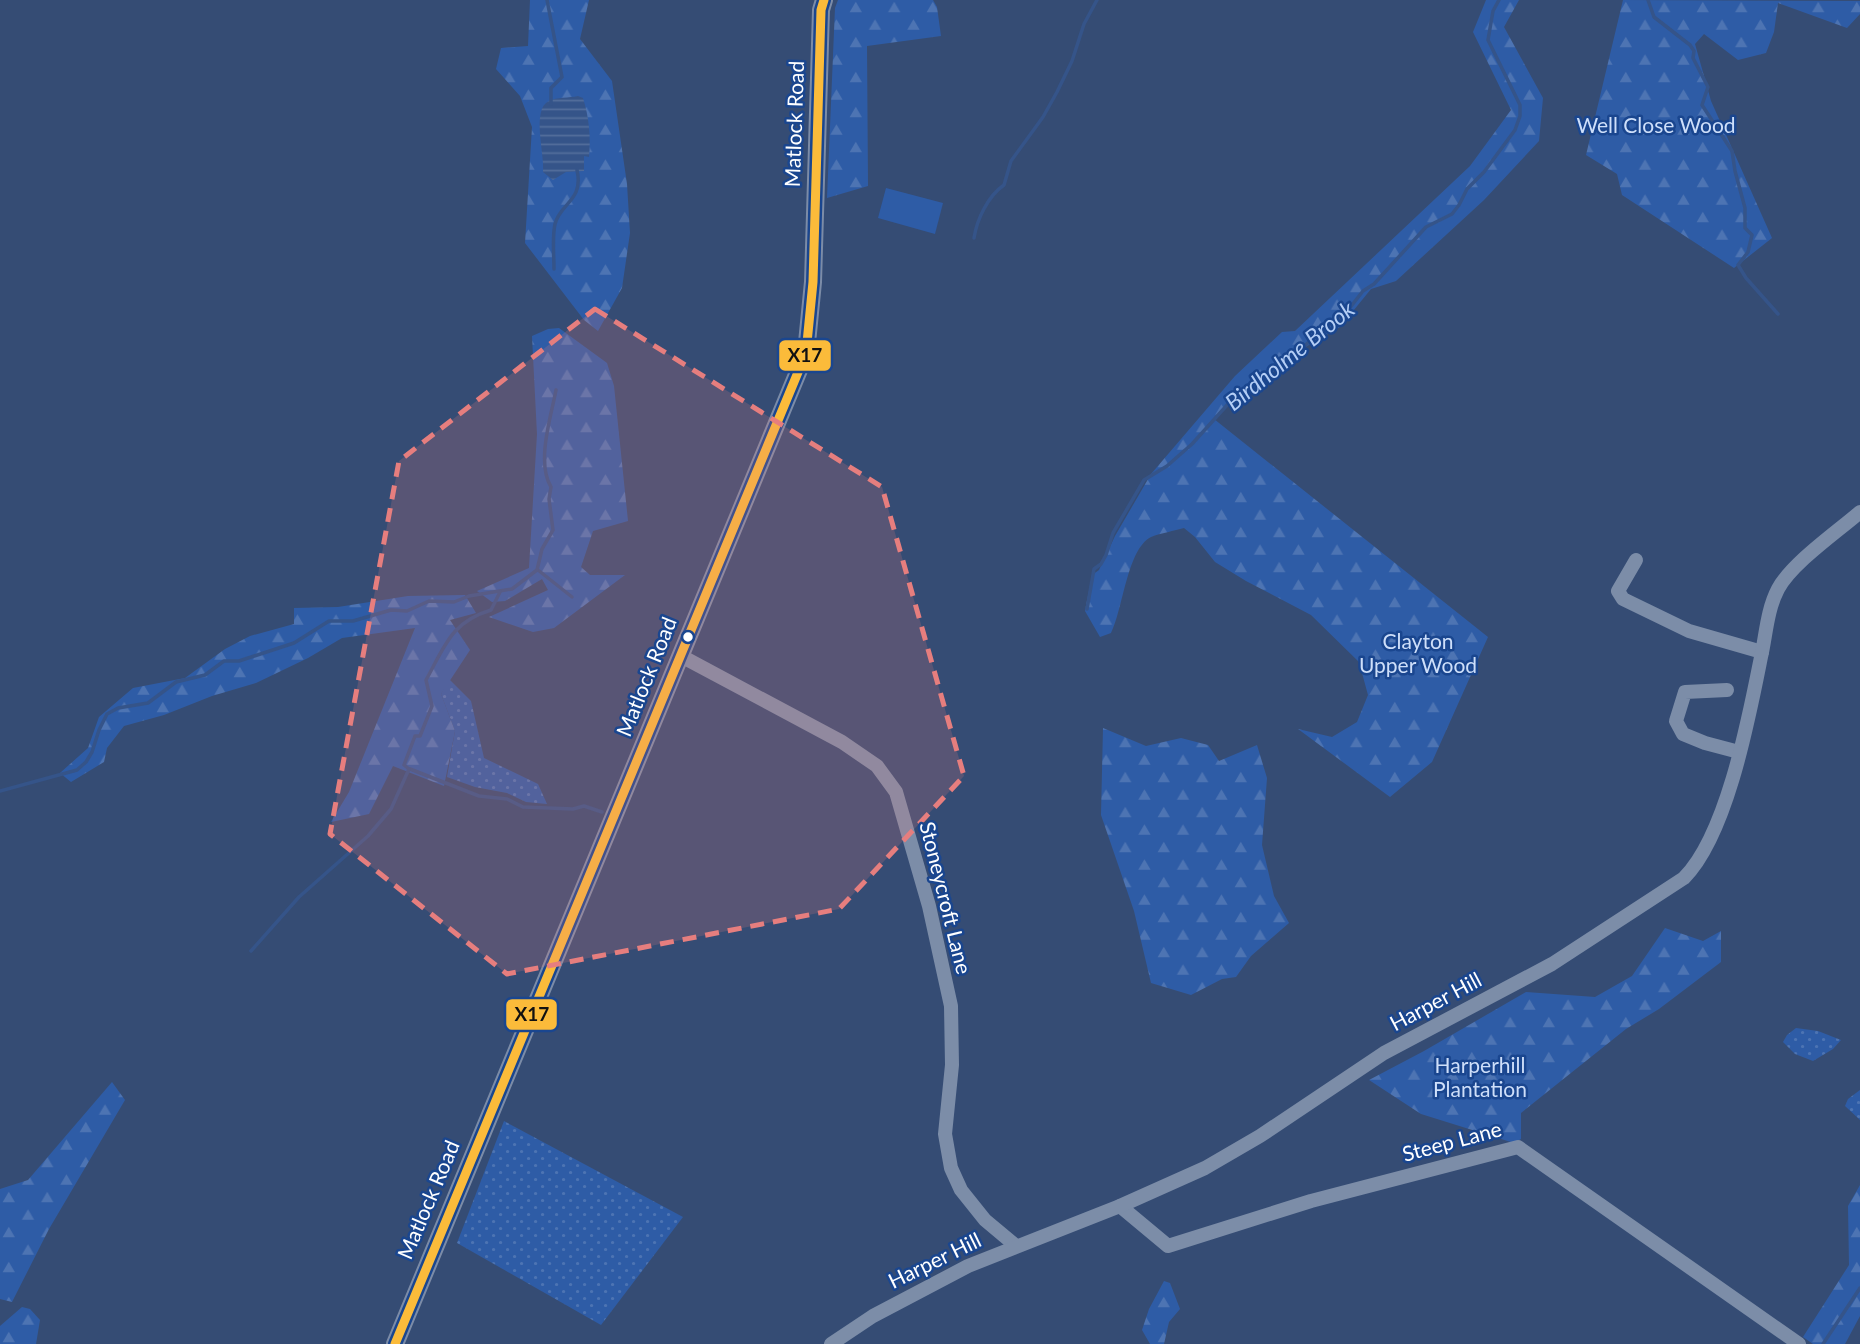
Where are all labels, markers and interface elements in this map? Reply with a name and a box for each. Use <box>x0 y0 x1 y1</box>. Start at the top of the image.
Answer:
street label: Matlock Road <box>779 60 808 188</box>
park label: Well Close Wood <box>1576 112 1736 137</box>
water label: Birdholme Brook <box>1219 294 1360 416</box>
line badge: X17 <box>778 339 832 372</box>
text: X17 <box>788 343 822 366</box>
street label: Matlock Road <box>610 613 681 740</box>
park label: Clayton Upper Wood <box>1359 628 1477 677</box>
unlabelled marker <box>681 630 695 644</box>
street label: Stoneycroft Lane <box>915 819 977 976</box>
street label: Harper Hill <box>1385 966 1485 1035</box>
line badge: X17 <box>505 998 558 1031</box>
text: X17 <box>515 1002 549 1025</box>
park label: Harperhill Plantation <box>1433 1052 1527 1101</box>
street label: Steep Lane <box>1399 1115 1504 1166</box>
street label: Matlock Road <box>391 1136 464 1263</box>
street label: Harper Hill <box>884 1226 985 1293</box>

